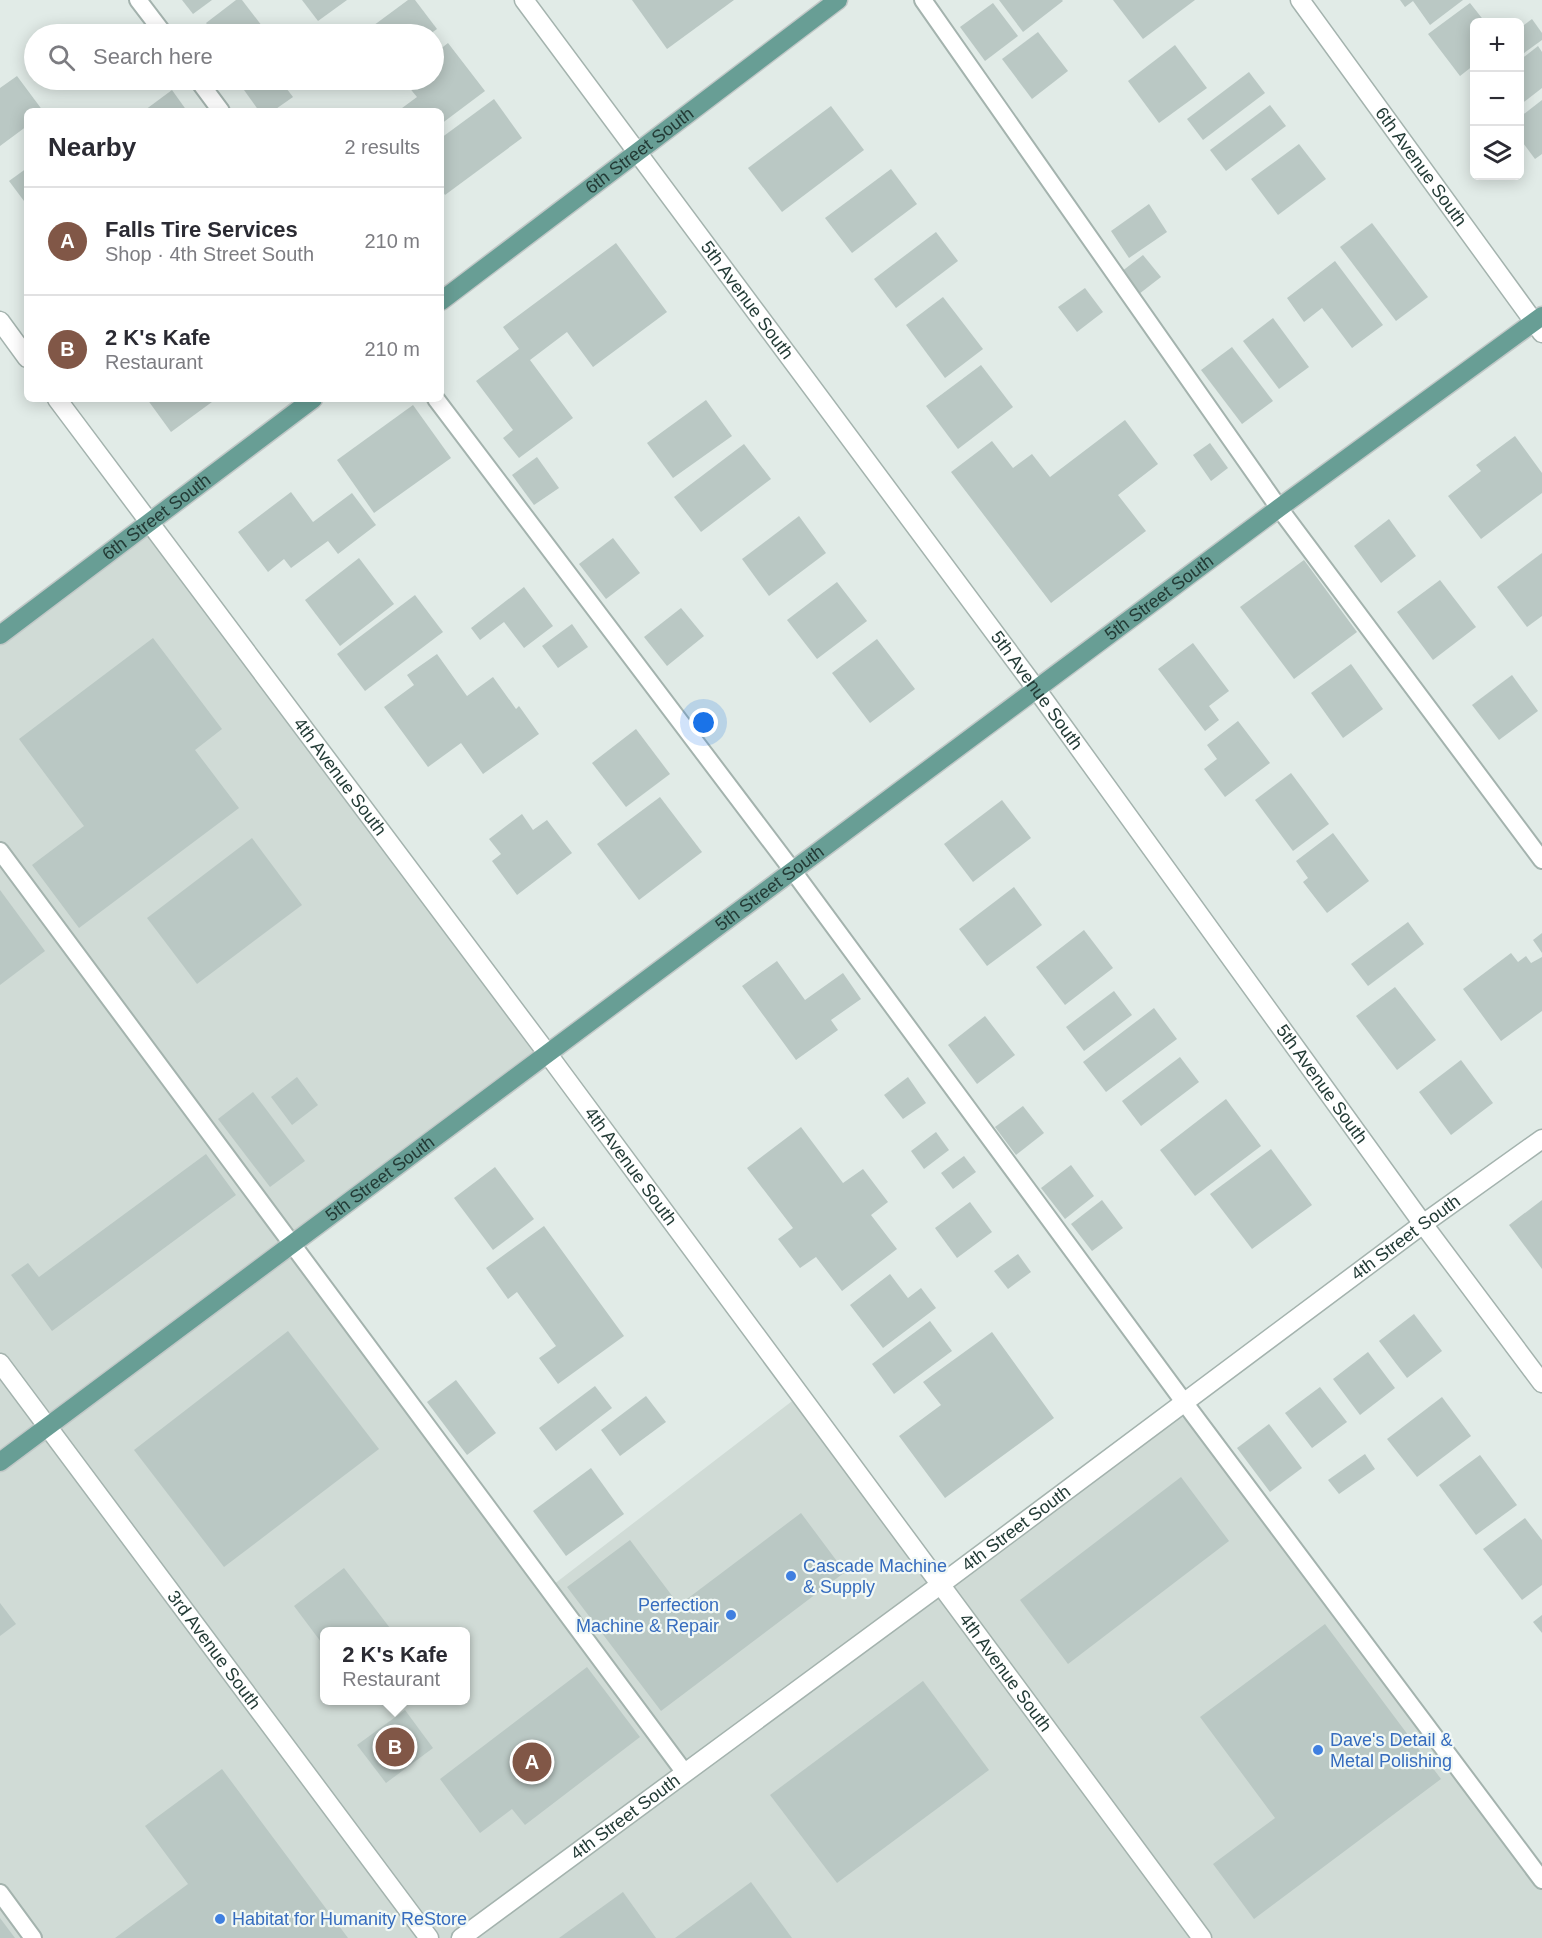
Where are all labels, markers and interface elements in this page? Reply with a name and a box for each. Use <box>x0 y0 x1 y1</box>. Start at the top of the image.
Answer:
map controls <box>1470 18 1524 180</box>
button: + <box>1470 18 1524 72</box>
search box <box>24 24 444 90</box>
icon: search <box>45 41 78 74</box>
text: Search here <box>93 44 213 69</box>
button: − <box>1470 72 1524 126</box>
street label: 6th Street South <box>581 103 697 198</box>
street label: 6th Avenue South <box>1371 103 1471 230</box>
button: layers <box>1470 126 1524 180</box>
text: Nearby <box>48 132 136 162</box>
text: 2 results <box>344 136 420 158</box>
text: Falls Tire Services <box>105 217 298 242</box>
text: A <box>60 230 75 252</box>
text: 210 m <box>364 230 420 252</box>
street label: 5th Avenue South <box>697 237 798 363</box>
text: Shop · 4th Street South <box>105 243 314 265</box>
text: 2 K's Kafe <box>105 325 211 350</box>
text: B <box>60 338 75 360</box>
text: 210 m <box>364 338 420 360</box>
text: Restaurant <box>105 351 203 373</box>
street label: 6th Street South <box>98 470 215 564</box>
street label: 5th Street South <box>1101 550 1217 644</box>
street label: 5th Avenue South <box>987 627 1087 754</box>
your location <box>689 708 718 737</box>
street label: 4th Avenue South <box>289 714 391 840</box>
street label: 5th Street South <box>711 841 828 935</box>
street label: 5th Avenue South <box>1272 1021 1371 1147</box>
street label: 4th Avenue South <box>581 1103 681 1229</box>
street label: 5th Street South <box>322 1132 438 1226</box>
street label: 4th Street South <box>1347 1191 1464 1284</box>
street label: 4th Street South <box>958 1481 1074 1575</box>
place label: Cascade Machine & Supply <box>803 1556 947 1597</box>
marker: Cascade Machine & Supply <box>784 1569 798 1583</box>
street label: 3rd Avenue South <box>163 1587 265 1713</box>
place label: Perfection Machine & Repair <box>576 1595 719 1636</box>
marker: Perfection Machine & Repair <box>724 1608 738 1622</box>
street label: 4th Avenue South <box>955 1610 1056 1736</box>
popup <box>320 1627 470 1705</box>
text: 2 K's Kafe <box>342 1642 448 1667</box>
text: Restaurant <box>342 1668 440 1690</box>
pin: B <box>376 1724 414 1770</box>
place label: Dave's Detail & Metal Polishing <box>1330 1730 1452 1771</box>
pin: A <box>512 1740 552 1784</box>
marker: Dave's Detail & Metal Polishing <box>1311 1743 1325 1757</box>
street label: 4th Street South <box>567 1770 684 1864</box>
place label: Habitat for Humanity ReStore <box>232 1909 467 1929</box>
marker: Habitat for Humanity ReStore <box>213 1912 227 1926</box>

